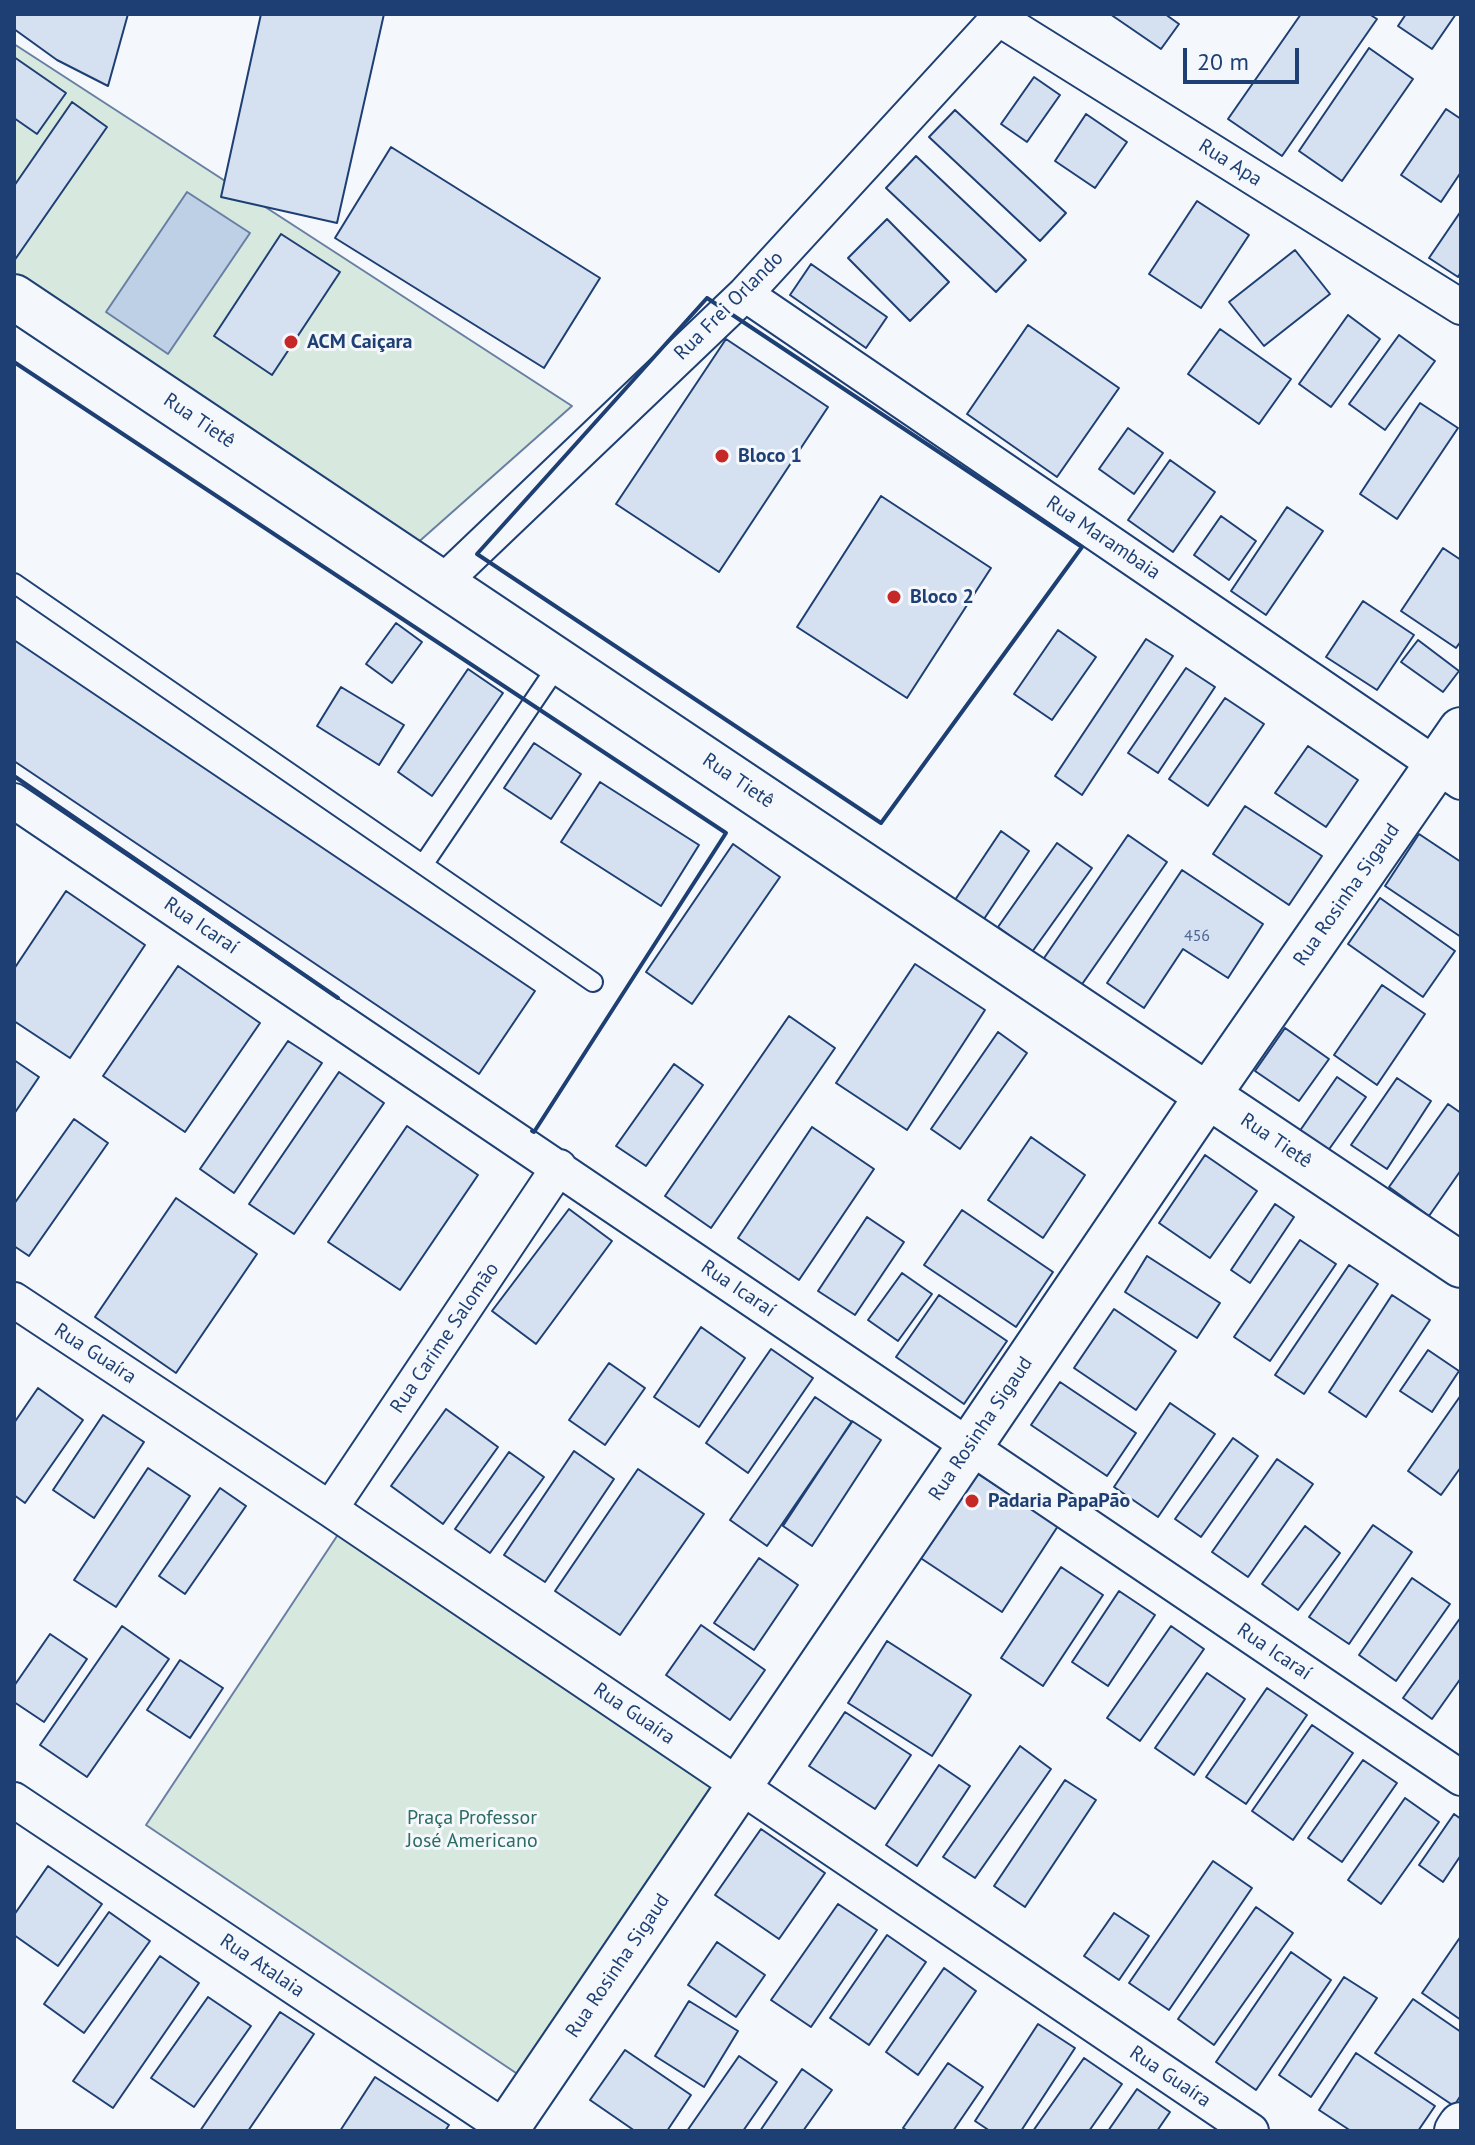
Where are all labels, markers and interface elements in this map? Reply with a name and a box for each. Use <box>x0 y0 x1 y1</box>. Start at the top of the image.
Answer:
scale bar <box>1187 32 1303 82</box>
text: 20 m <box>1197 46 1249 77</box>
street label: Rua Apa <box>1194 134 1266 192</box>
street label: Rua Frei Orlando <box>669 246 789 366</box>
place label: ACM Caiçara <box>307 330 412 354</box>
marker: ACM Caiçara <box>282 333 300 351</box>
street label: Rua Tietê <box>159 388 239 454</box>
place label: Bloco 1 <box>738 444 802 468</box>
marker: Bloco 1 <box>713 447 731 465</box>
street label: Rua Marambaia <box>1041 491 1165 585</box>
place label: Bloco 2 <box>910 585 974 609</box>
marker: Bloco 2 <box>885 588 903 606</box>
street label: Rua Tietê <box>698 748 778 814</box>
street label: Rua Rosinha Sigaud <box>1289 819 1405 971</box>
street label: Rua Icaraí <box>159 892 243 960</box>
house number: 456 <box>1184 926 1210 946</box>
street label: Rua Tietê <box>1236 1108 1316 1174</box>
street label: Rua Icaraí <box>696 1255 780 1323</box>
street label: Rua Carime Salomão <box>386 1258 504 1418</box>
street label: Rua Guaíra <box>50 1319 140 1389</box>
street label: Rua Rosinha Sigaud <box>924 1352 1038 1506</box>
place label: Padaria PapaPão <box>988 1489 1130 1513</box>
marker: Padaria PapaPão <box>963 1492 981 1510</box>
street label: Rua Icaraí <box>1232 1618 1316 1686</box>
street label: Rua Guaíra <box>589 1678 679 1750</box>
park label: Praça Professor José Americano <box>406 1806 538 1853</box>
street label: Rua Rosinha Sigaud <box>561 1889 675 2043</box>
street label: Rua Atalaia <box>215 1929 309 2003</box>
street label: Rua Guaíra <box>1125 2041 1215 2113</box>

